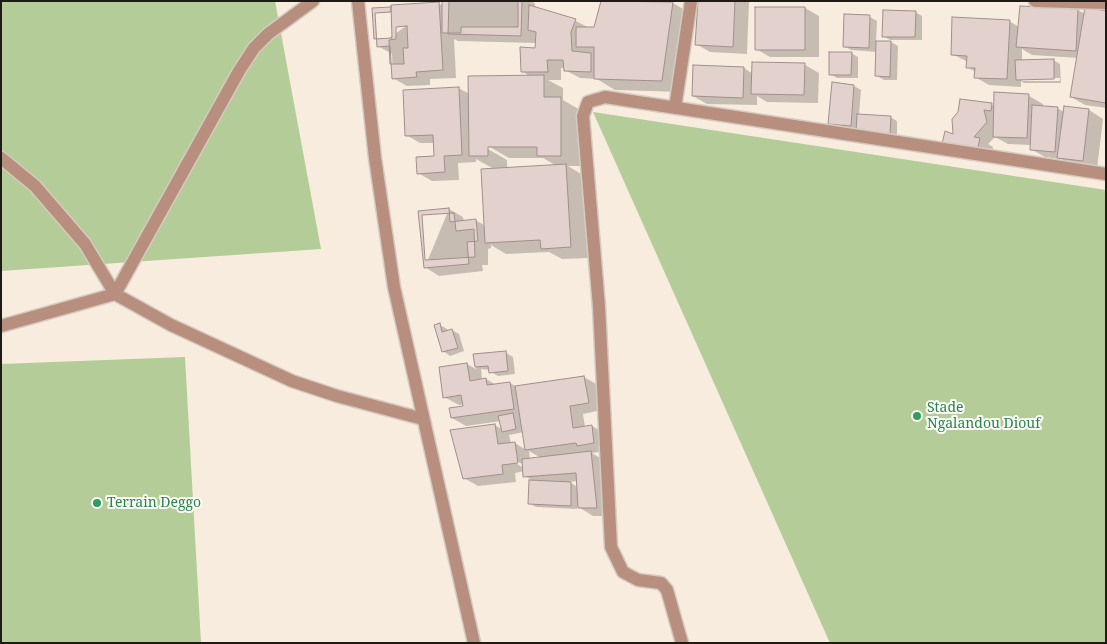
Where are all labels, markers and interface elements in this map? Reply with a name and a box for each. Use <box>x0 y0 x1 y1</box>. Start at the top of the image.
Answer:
place label: Stade Ngalandou Diouf <box>927 400 1040 432</box>
marker: Stade Ngalandou Diouf <box>911 410 923 422</box>
place label: Terrain Deggo <box>107 495 201 511</box>
marker: Terrain Deggo <box>91 497 103 509</box>

